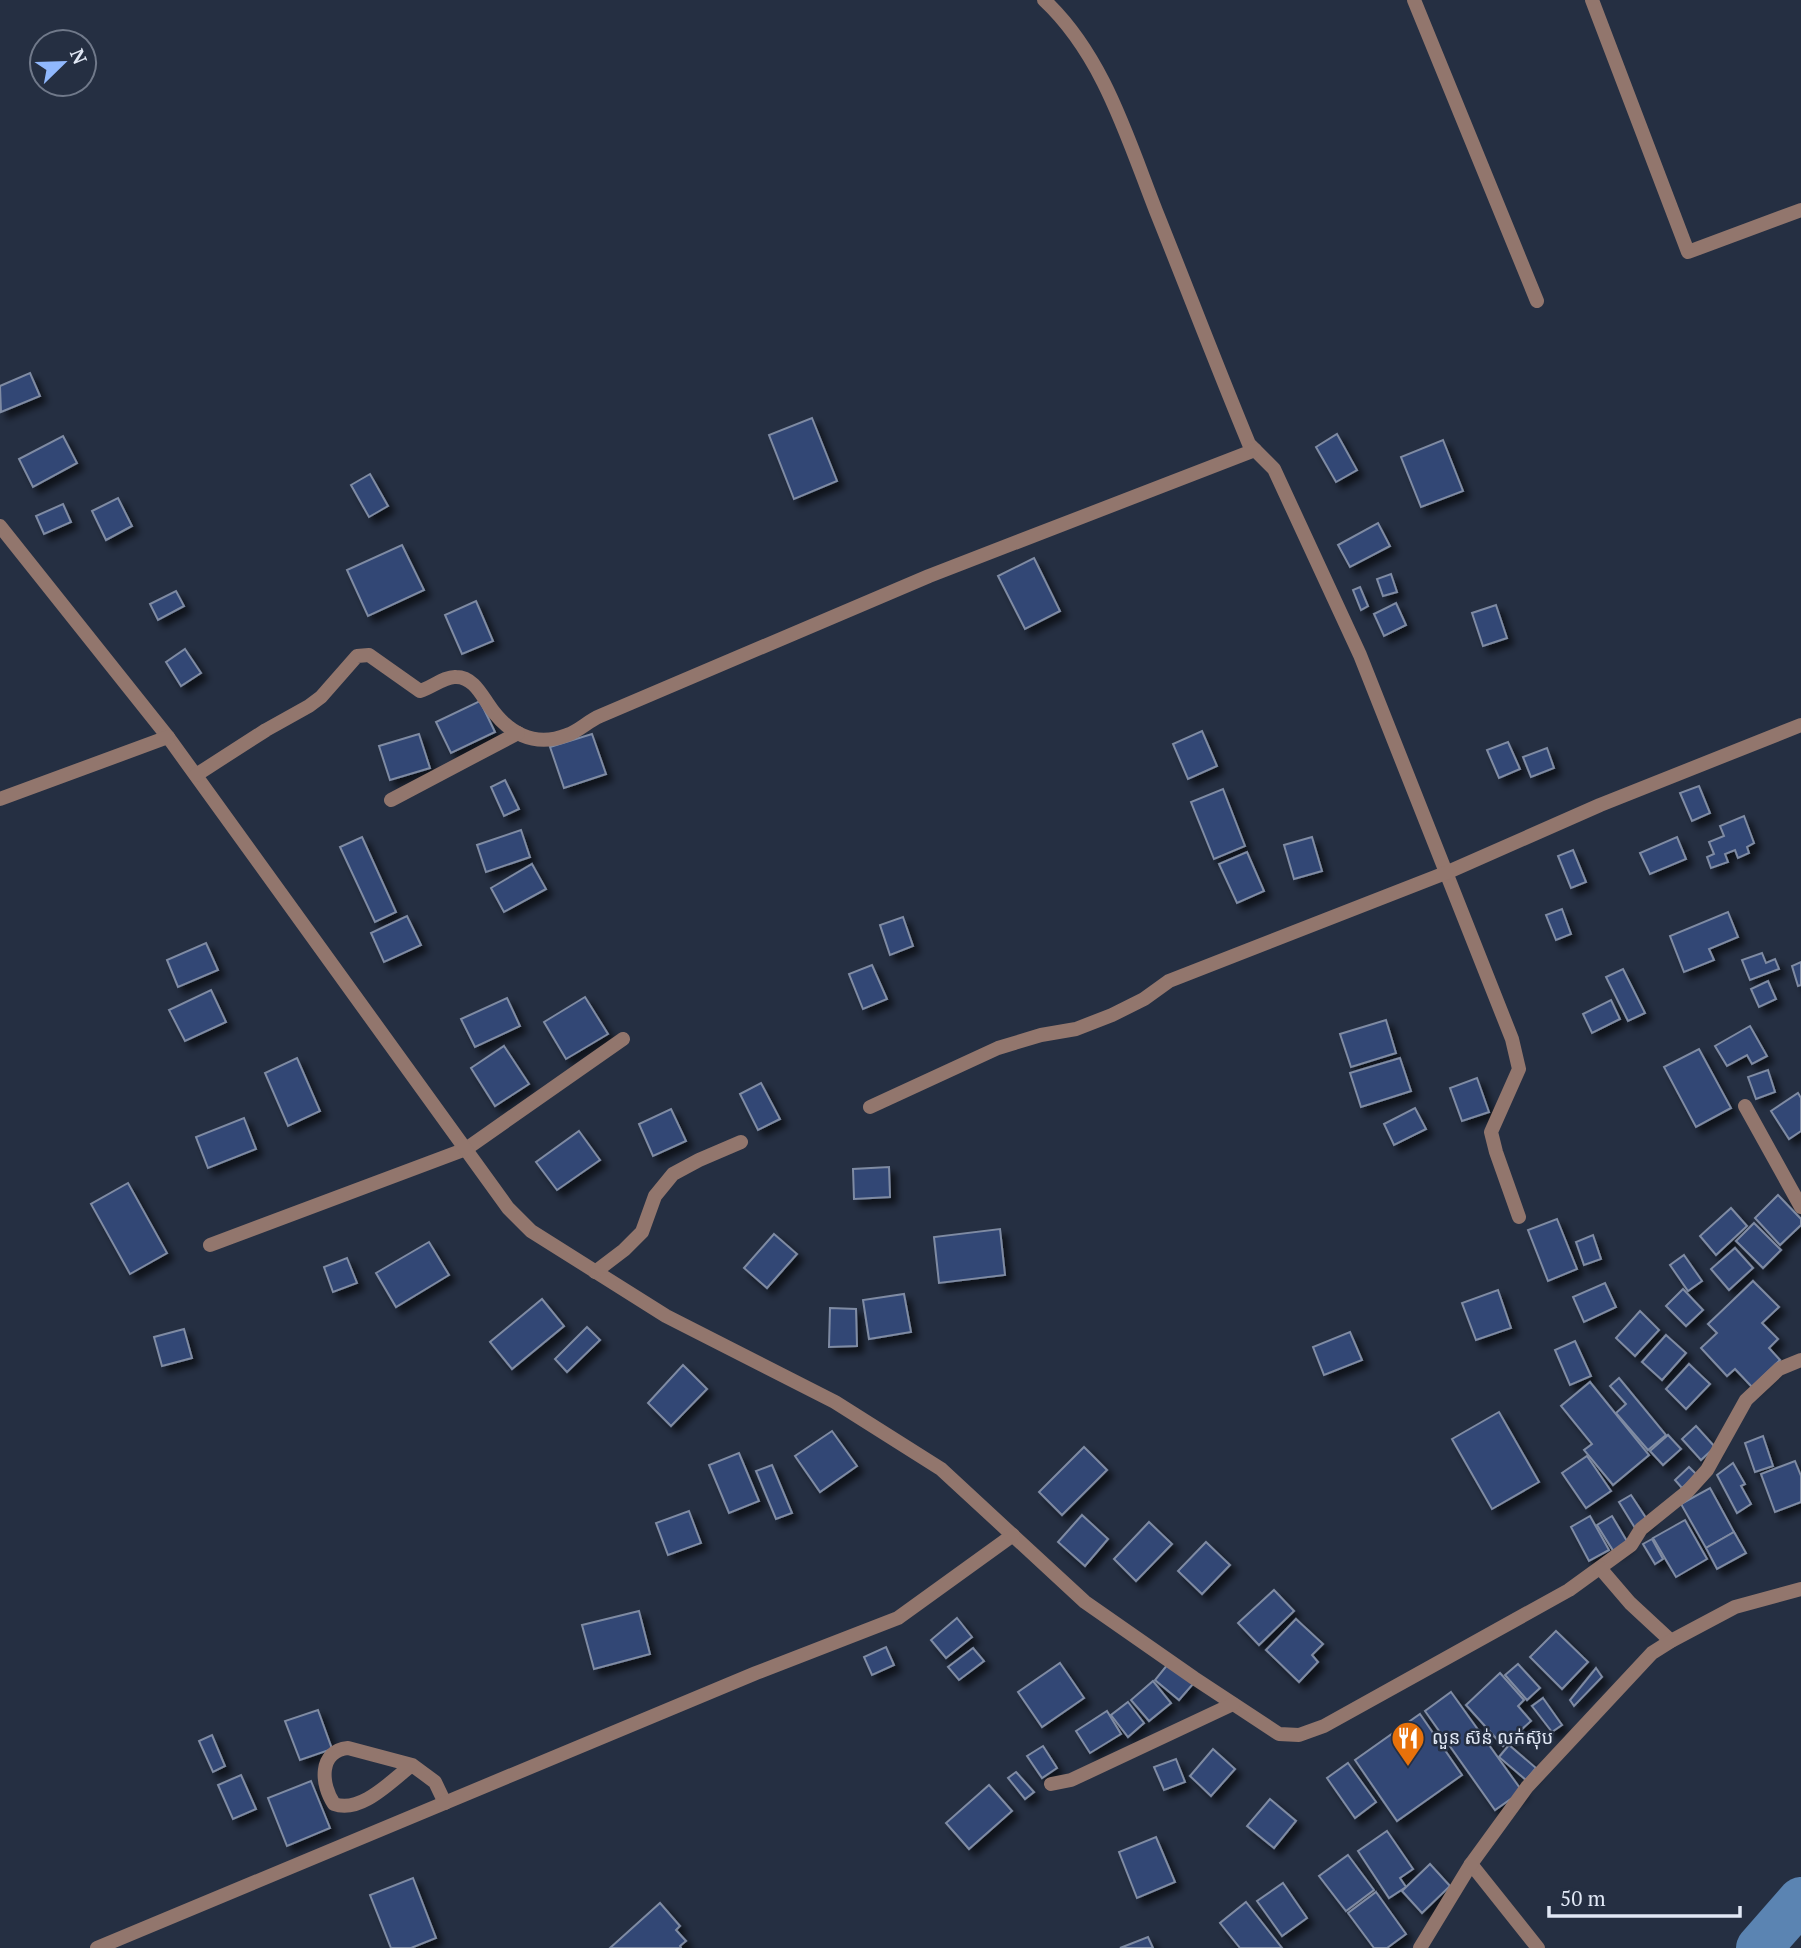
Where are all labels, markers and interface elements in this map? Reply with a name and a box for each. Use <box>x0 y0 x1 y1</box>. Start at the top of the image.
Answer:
north arrow <box>28 28 98 98</box>
text: N <box>65 45 94 68</box>
restaurant icon: លួន ស៊ន់ លក់ស៊ុប <box>1389 1719 1427 1768</box>
place label: លួន ស៊ន់ លក់ស៊ុប <box>1432 1725 1553 1750</box>
scale bar <box>1549 1874 1740 1918</box>
text: 50 m <box>1560 1884 1606 1912</box>

